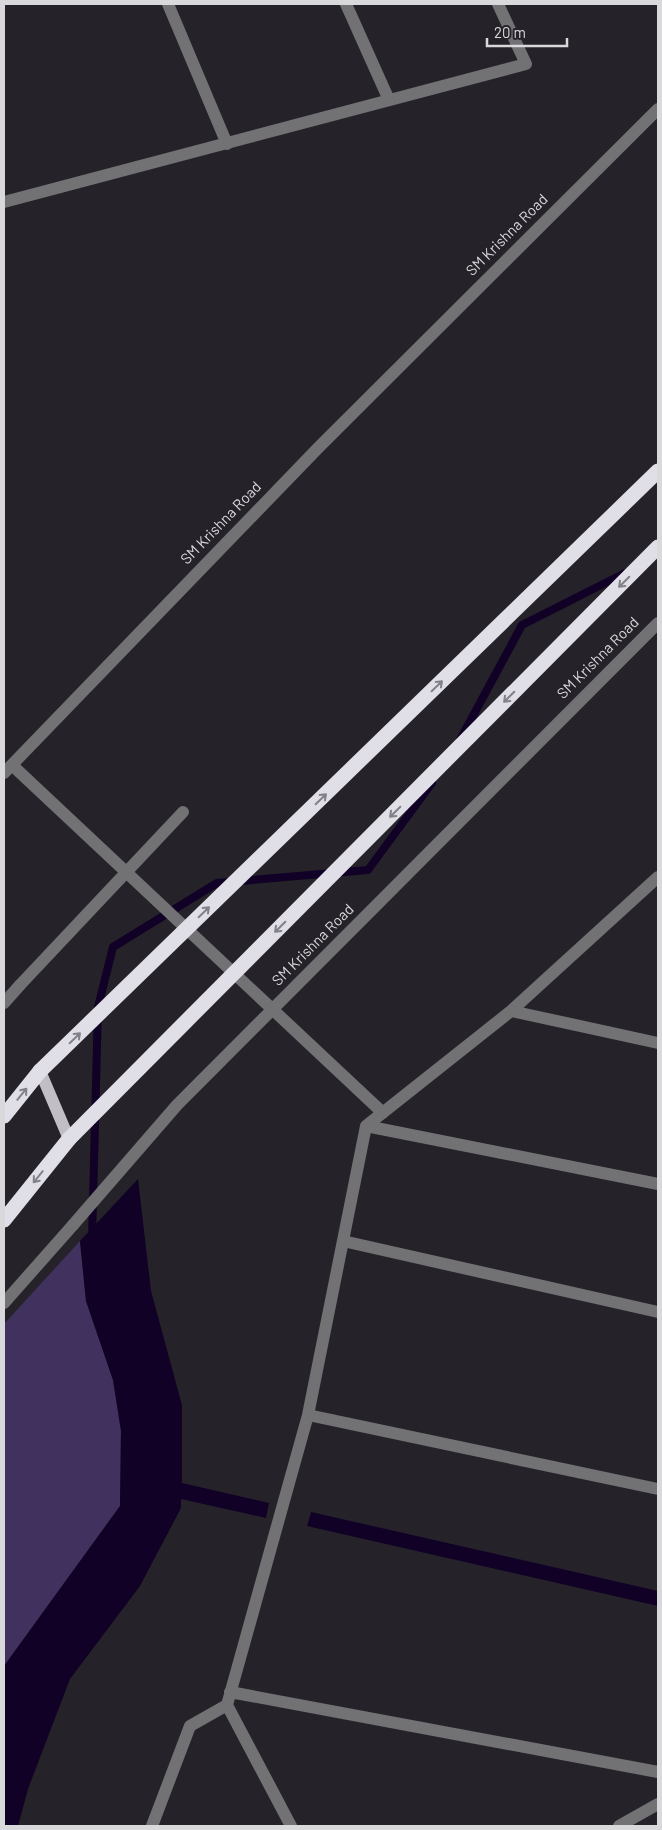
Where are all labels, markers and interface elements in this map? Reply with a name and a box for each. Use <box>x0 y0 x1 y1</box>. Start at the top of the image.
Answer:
scale bar <box>487 15 567 47</box>
text: 20 m <box>494 23 526 41</box>
street label: SM Krishna Road <box>462 190 551 279</box>
street label: SM Krishna Road <box>176 477 264 567</box>
one-way arrow <box>618 575 630 588</box>
street label: SM Krishna Road <box>553 613 642 702</box>
one-way arrow <box>431 679 443 692</box>
one-way arrow <box>503 691 515 703</box>
one-way arrow <box>314 793 327 805</box>
one-way arrow <box>389 806 401 818</box>
street label: SM Krishna Road <box>268 900 357 989</box>
one-way arrow <box>198 906 210 918</box>
one-way arrow <box>274 921 286 933</box>
one-way arrow <box>69 1031 81 1044</box>
one-way arrow <box>16 1088 27 1101</box>
one-way arrow <box>33 1171 44 1184</box>

